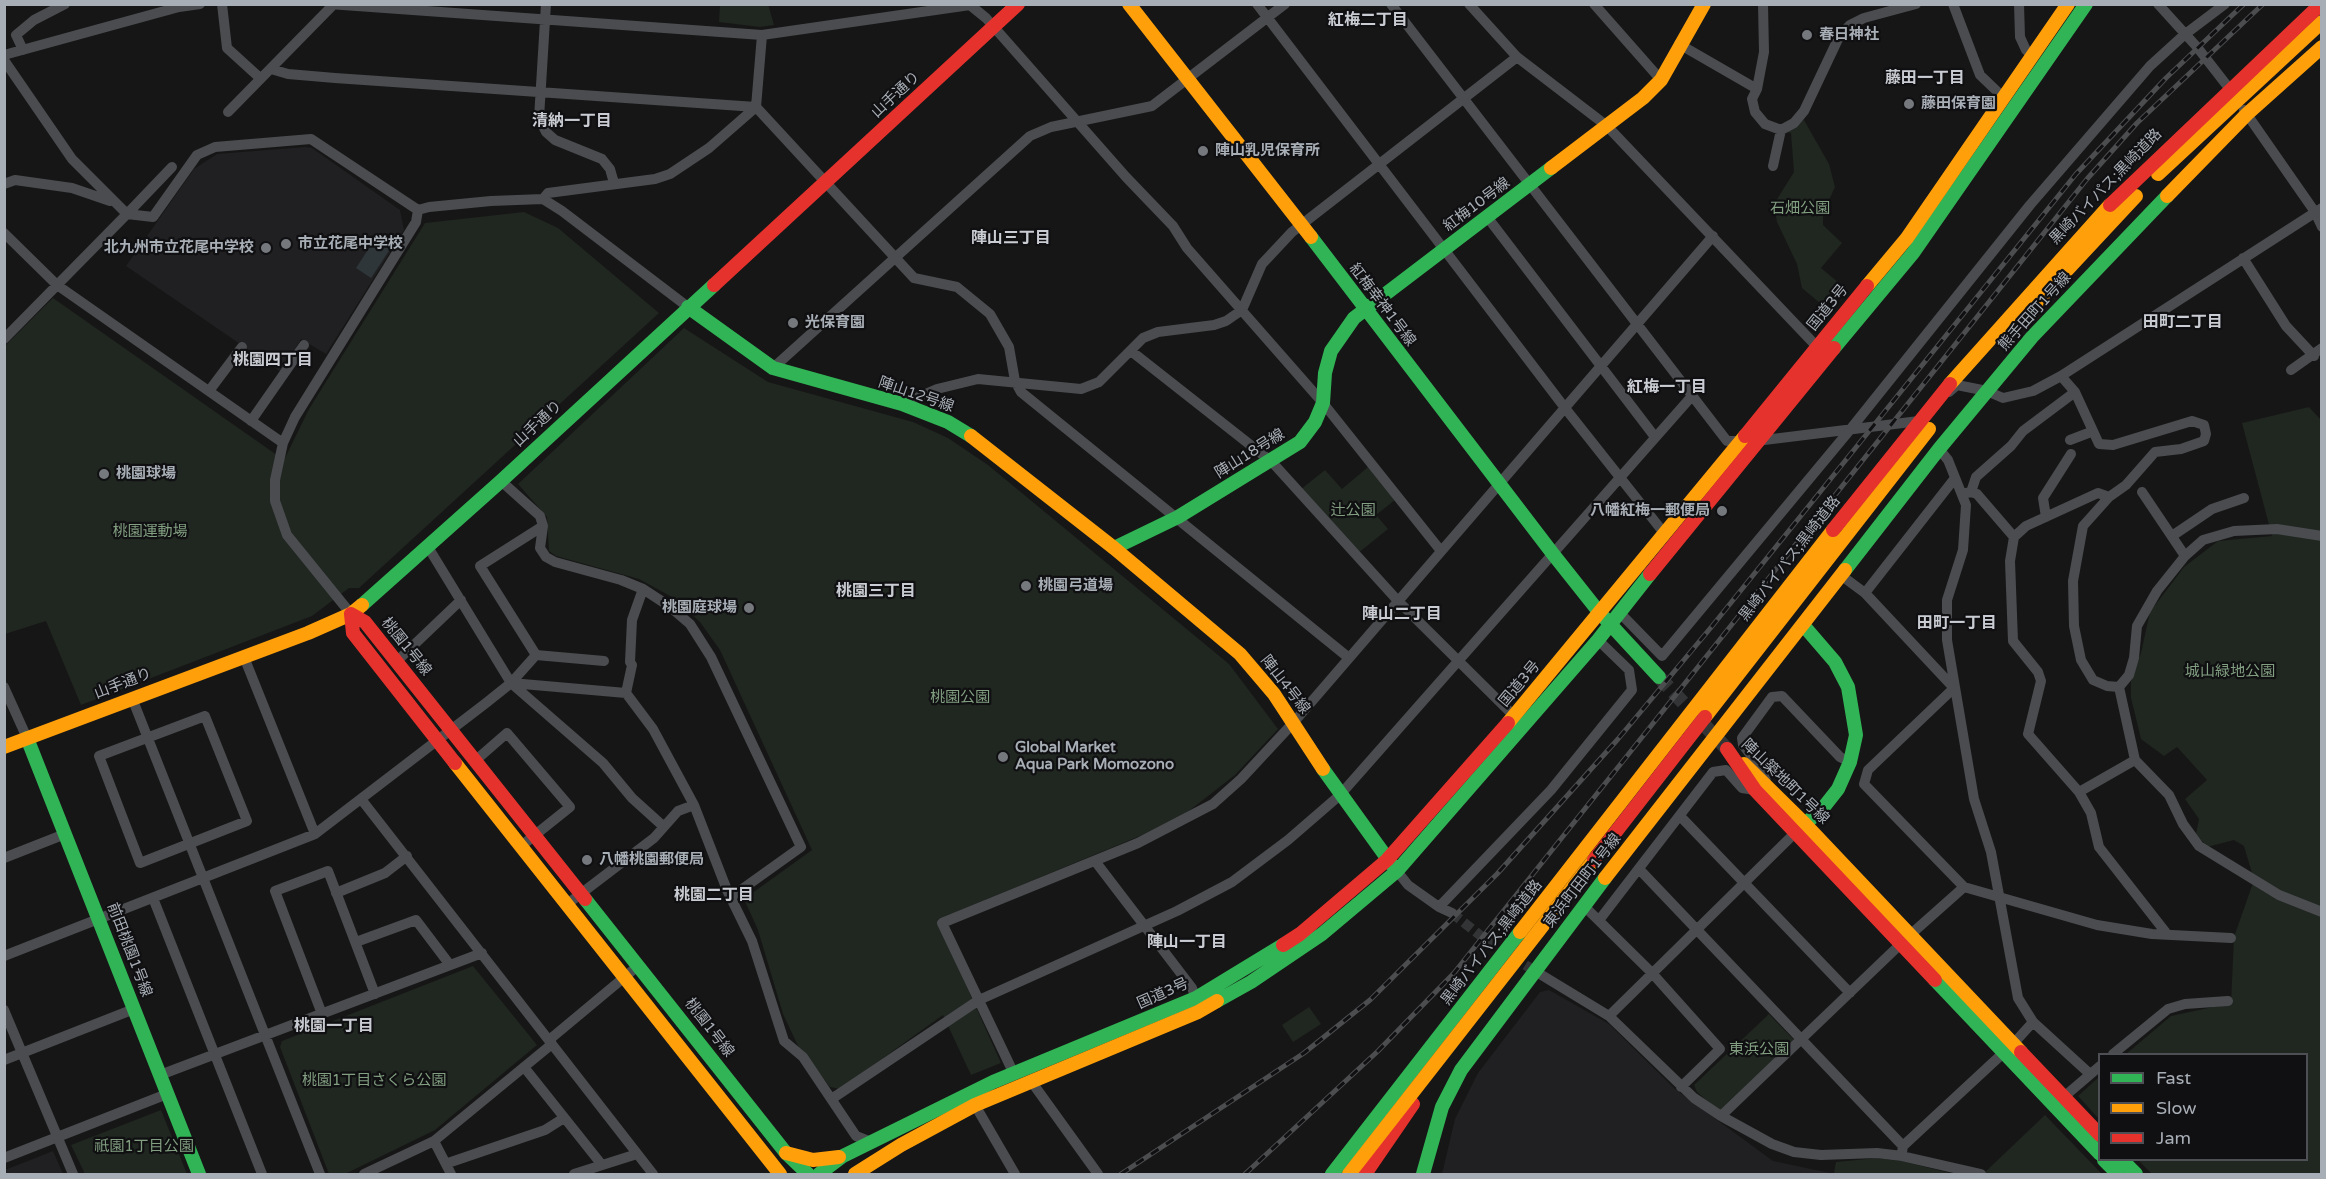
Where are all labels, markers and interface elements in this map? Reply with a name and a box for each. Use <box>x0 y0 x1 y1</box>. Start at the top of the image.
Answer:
district label: 紅梅二丁目 <box>1328 11 1408 31</box>
place label: 春日神社 <box>1819 26 1879 44</box>
marker: 春日神社 <box>1800 28 1814 42</box>
street label: 山手通り <box>868 68 924 122</box>
district label: 藤田一丁目 <box>1885 69 1965 89</box>
place label: 藤田保育園 <box>1921 95 1996 113</box>
marker: 藤田保育園 <box>1902 97 1916 111</box>
district label: 清納一丁目 <box>532 112 612 132</box>
street label: 黒崎バイパス;黒崎道路 <box>2046 125 2166 249</box>
place label: 陣山乳児保育所 <box>1215 142 1320 160</box>
marker: 陣山乳児保育所 <box>1196 144 1210 158</box>
street label: 紅梅10号線 <box>1440 174 1514 236</box>
park label: 石畑公園 <box>1770 200 1830 218</box>
district label: 陣山三丁目 <box>971 229 1051 249</box>
place label: 市立花尾中学校 <box>298 235 403 253</box>
marker: 市立花尾中学校 <box>279 237 293 251</box>
place label: 北九州市立花尾中学校 <box>104 239 254 257</box>
marker: 北九州市立花尾中学校 <box>259 241 273 255</box>
street label: 紅梅幸神1号線 <box>1345 260 1419 350</box>
street label: 熊手田町1号線 <box>1995 269 2075 355</box>
street label: 国道3号 <box>1804 281 1852 335</box>
district label: 田町二丁目 <box>2143 313 2223 333</box>
place label: 光保育園 <box>805 314 865 332</box>
marker: 光保育園 <box>786 316 800 330</box>
district label: 桃園四丁目 <box>233 351 313 371</box>
street label: 陣山12号線 <box>876 374 956 416</box>
district label: 紅梅一丁目 <box>1627 378 1707 398</box>
street label: 山手通り <box>510 397 566 451</box>
street label: 陣山18号線 <box>1212 425 1288 483</box>
place label: 桃園球場 <box>116 465 176 483</box>
marker: 桃園球場 <box>97 467 111 481</box>
street label: 黒崎バイパス;黒崎道路 <box>1736 493 1844 625</box>
park label: 辻公園 <box>1331 502 1375 520</box>
place label: 八幡紅梅一郵便局 <box>1590 502 1710 520</box>
marker: 八幡紅梅一郵便局 <box>1715 504 1729 518</box>
park label: 桃園運動場 <box>113 523 187 541</box>
place label: 桃園弓道場 <box>1038 577 1113 595</box>
marker: 桃園弓道場 <box>1019 579 1033 593</box>
district label: 桃園三丁目 <box>836 582 916 602</box>
place label: 桃園庭球場 <box>662 599 737 617</box>
marker: 桃園庭球場 <box>742 601 756 615</box>
district label: 陣山二丁目 <box>1362 605 1442 625</box>
street label: 桃園1号線 <box>377 614 435 680</box>
district label: 田町一丁目 <box>1917 614 1997 634</box>
street label: 陣山4号線 <box>1257 652 1313 718</box>
street label: 国道3号 <box>1496 657 1544 711</box>
park label: 城山緑地公園 <box>2185 663 2275 681</box>
street label: 山手通り <box>92 665 154 703</box>
park label: 桃園公園 <box>930 689 990 707</box>
street label: 陣山築地町1号線 <box>1738 736 1832 828</box>
place label: Global Market Aqua Park Momozono <box>1015 739 1174 774</box>
marker: Global Market Aqua Park Momozono <box>996 750 1010 764</box>
street label: 東浜町田町1号線 <box>1541 830 1625 932</box>
place label: 八幡桃園郵便局 <box>599 851 704 869</box>
marker: 八幡桃園郵便局 <box>580 853 594 867</box>
street label: 黒崎バイパス;黒崎道路 <box>1438 877 1546 1009</box>
district label: 桃園二丁目 <box>674 886 754 906</box>
street label: 前田桃園1号線 <box>103 900 155 1000</box>
district label: 陣山一丁目 <box>1147 933 1227 953</box>
street label: 国道3号 <box>1134 975 1192 1013</box>
street label: 桃園1号線 <box>681 995 737 1061</box>
district label: 桃園一丁目 <box>294 1017 374 1037</box>
park label: 東浜公園 <box>1729 1041 1789 1059</box>
legend <box>2098 1053 2308 1161</box>
text: Fast <box>2156 1067 2191 1089</box>
park label: 桃園1丁目さくら公園 <box>302 1072 446 1090</box>
text: Slow <box>2156 1097 2197 1119</box>
text: Jam <box>2156 1127 2191 1149</box>
park label: 祇園1丁目公園 <box>94 1138 194 1156</box>

